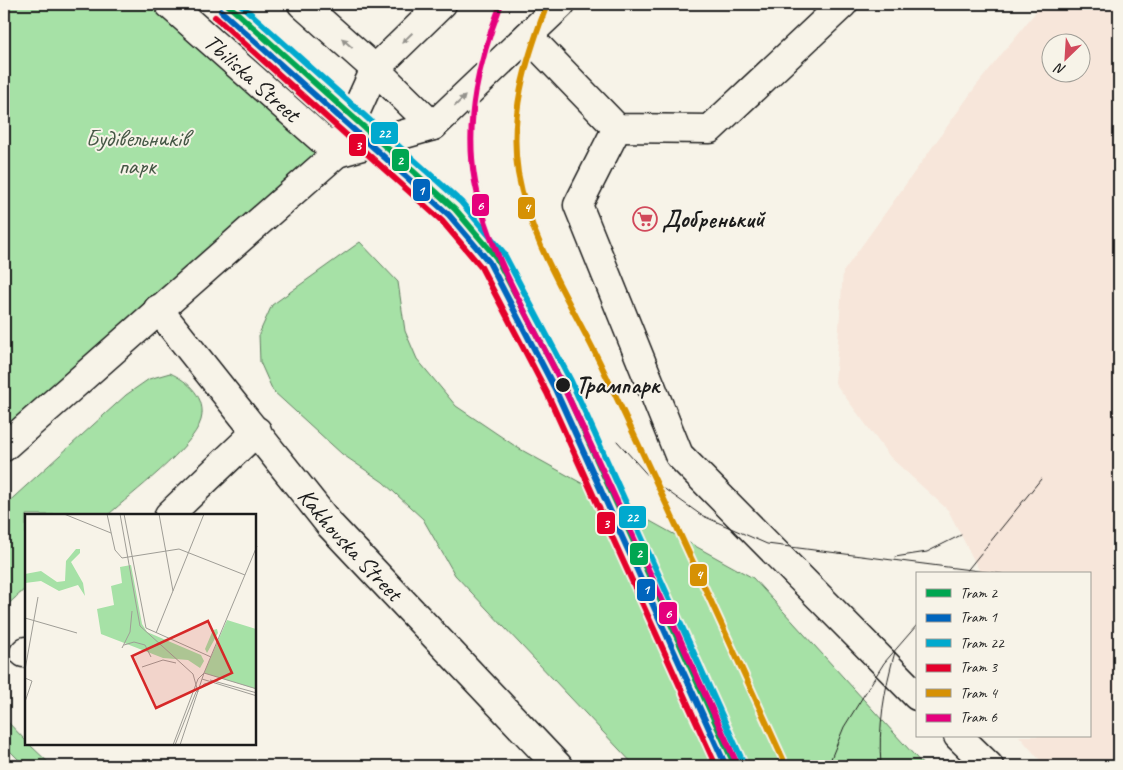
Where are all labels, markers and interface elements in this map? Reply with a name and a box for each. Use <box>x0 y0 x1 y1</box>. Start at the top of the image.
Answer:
street label: Tbiliska Street <box>198 27 308 130</box>
one-way arrow <box>401 31 413 43</box>
north arrow <box>1040 32 1090 82</box>
one-way arrow <box>341 38 353 49</box>
text: N <box>1051 59 1068 79</box>
one-way arrow <box>453 95 465 107</box>
line badge: 22 <box>370 121 399 145</box>
park label: Будівельників парк <box>85 123 194 181</box>
text: 22 <box>378 125 392 142</box>
line badge: 3 <box>348 133 367 157</box>
text: 3 <box>355 137 363 154</box>
line badge: 2 <box>391 148 410 172</box>
text: 2 <box>397 152 405 169</box>
line badge: 1 <box>412 178 431 202</box>
text: 1 <box>418 182 426 199</box>
line badge: 6 <box>471 193 490 217</box>
line badge: 4 <box>517 196 536 220</box>
text: 6 <box>477 197 485 214</box>
text: 4 <box>524 199 532 216</box>
place label: Добренький <box>662 204 766 234</box>
supermarket icon: Добренький <box>632 206 658 232</box>
place label: Трампарк <box>576 370 662 400</box>
marker: Трампарк <box>554 376 572 394</box>
street label: Kakhovska Street <box>291 482 410 609</box>
line badge: 22 <box>618 505 647 529</box>
text: 22 <box>626 509 640 526</box>
line badge: 3 <box>596 511 616 535</box>
inset map <box>25 514 256 745</box>
text: 3 <box>603 515 611 532</box>
line badge: 2 <box>629 542 649 566</box>
text: 2 <box>636 545 644 562</box>
line badge: 4 <box>689 563 708 587</box>
text: 4 <box>696 566 704 583</box>
legend <box>916 572 1090 738</box>
line badge: 1 <box>636 578 656 602</box>
text: 1 <box>643 581 651 598</box>
text: Tram 2 <box>960 584 998 603</box>
line badge: 6 <box>658 601 678 625</box>
text: 6 <box>665 605 673 622</box>
text: Tram 1 <box>960 608 998 627</box>
text: Tram 22 <box>960 634 1005 653</box>
text: Tram 3 <box>960 658 998 677</box>
text: Tram 4 <box>960 684 998 703</box>
text: Tram 6 <box>960 708 998 727</box>

